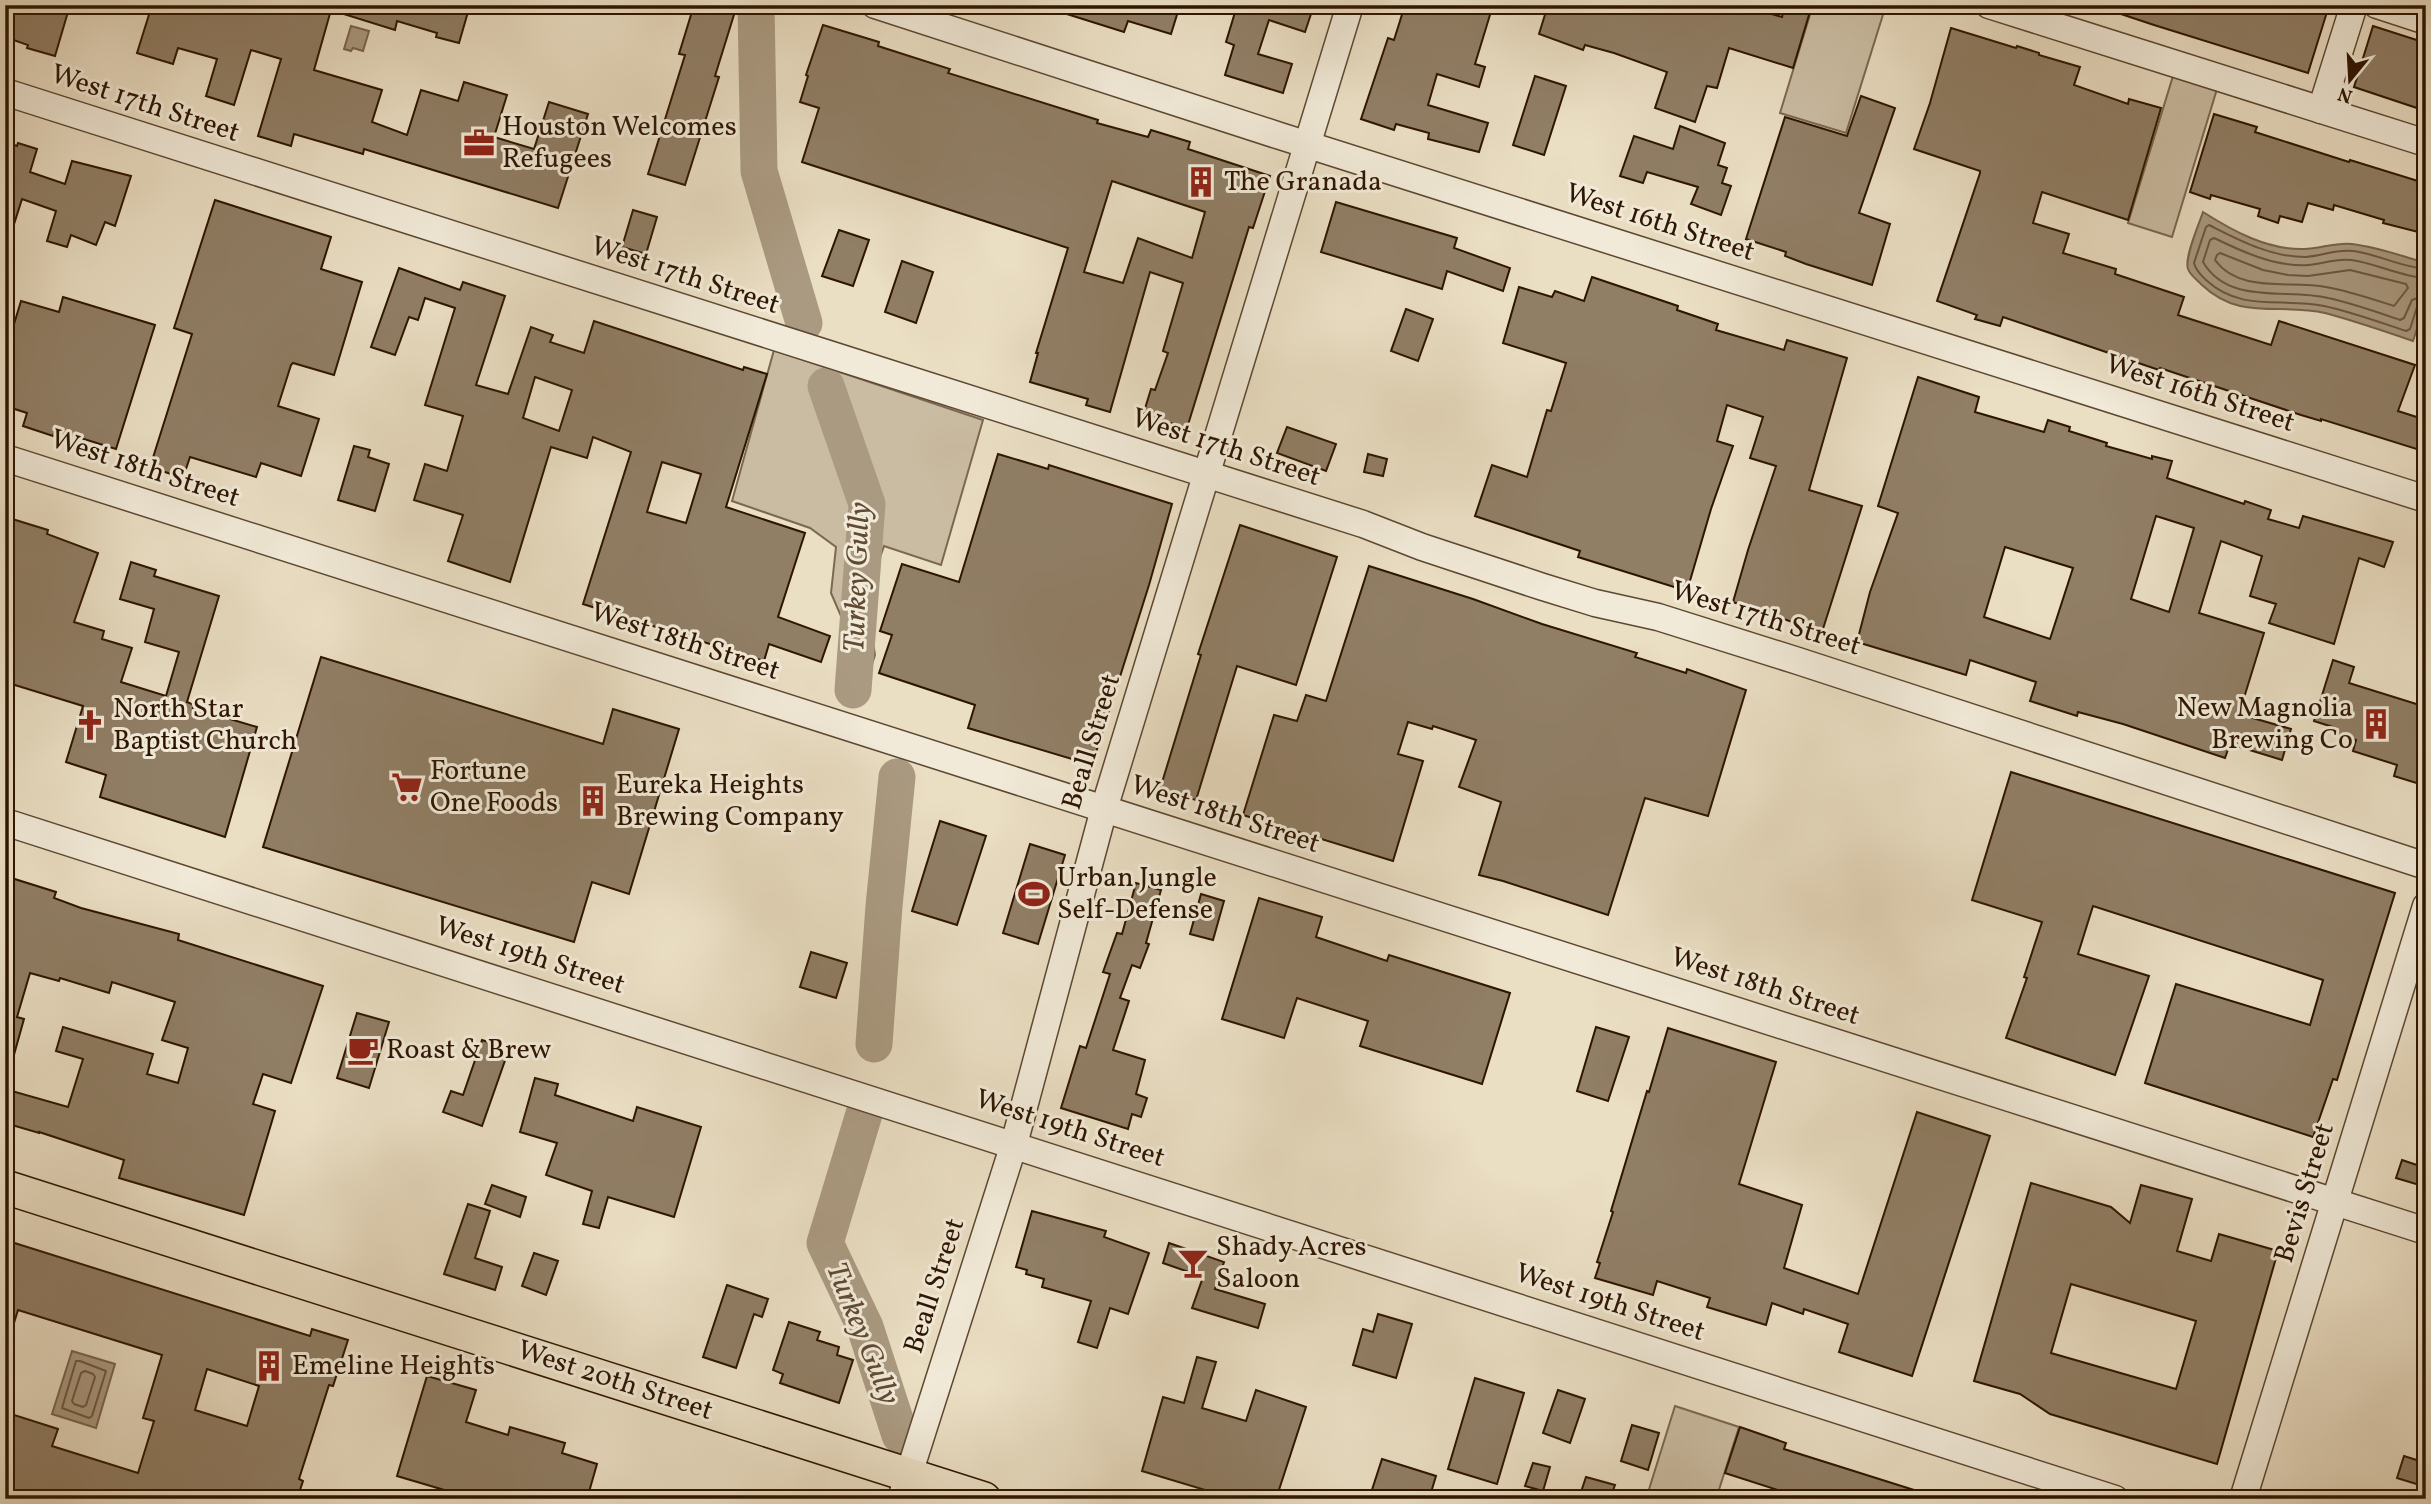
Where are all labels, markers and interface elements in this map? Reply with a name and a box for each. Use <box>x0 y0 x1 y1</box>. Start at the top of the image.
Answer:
north arrow <box>2316 46 2386 116</box>
street label: West 17th Street <box>46 55 244 153</box>
text: N <box>2335 80 2356 109</box>
place label: Houston Welcomes Refugees <box>502 108 737 179</box>
office icon: Houston Welcomes Refugees <box>462 126 496 160</box>
place label: The Granada <box>1224 163 1382 202</box>
building icon: The Granada <box>1184 165 1218 199</box>
street label: West 16th Street <box>1560 174 1760 272</box>
street label: West 17th Street <box>586 227 784 325</box>
street label: West 16th Street <box>2100 345 2300 443</box>
street label: West 17th Street <box>1127 399 1325 497</box>
street label: West 18th Street <box>45 420 245 518</box>
water label: Turkey Gully <box>834 501 882 653</box>
street label: West 17th Street <box>1666 572 1866 666</box>
street label: West 18th Street <box>585 593 785 691</box>
street label: Beall Street <box>1053 669 1131 815</box>
place label: New Magnolia Brewing Co <box>2176 689 2353 760</box>
place label: North Star Baptist Church <box>113 690 297 761</box>
building icon: New Magnolia Brewing Co <box>2359 707 2393 741</box>
church icon: North Star Baptist Church <box>73 708 107 742</box>
place label: Fortune One Foods <box>430 752 558 823</box>
place label: Eureka Heights Brewing Company <box>616 766 844 837</box>
street label: West 18th Street <box>1125 766 1325 864</box>
supermarket icon: Fortune One Foods <box>390 770 424 804</box>
building icon: Eureka Heights Brewing Company <box>576 784 610 818</box>
place label: Urban Jungle Self-Defense <box>1057 859 1217 930</box>
sports icon: Urban Jungle Self-Defense <box>1017 877 1051 911</box>
street label: West 19th Street <box>430 907 630 1005</box>
street label: West 18th Street <box>1665 938 1865 1036</box>
place label: Roast & Brew <box>386 1031 551 1070</box>
cafe icon: Roast & Brew <box>346 1033 380 1067</box>
street label: West 19th Street <box>970 1080 1170 1178</box>
street label: Bevis Street <box>2265 1118 2345 1268</box>
street label: Beall Street <box>895 1213 975 1359</box>
place label: Shady Acres Saloon <box>1216 1228 1366 1299</box>
bar icon: Shady Acres Saloon <box>1176 1246 1210 1280</box>
street label: West 19th Street <box>1510 1254 1710 1352</box>
water label: Turkey Gully <box>814 1256 910 1412</box>
street label: West 20th Street <box>512 1331 718 1431</box>
place label: Emeline Heights <box>292 1347 495 1386</box>
building icon: Emeline Heights <box>252 1349 286 1383</box>

